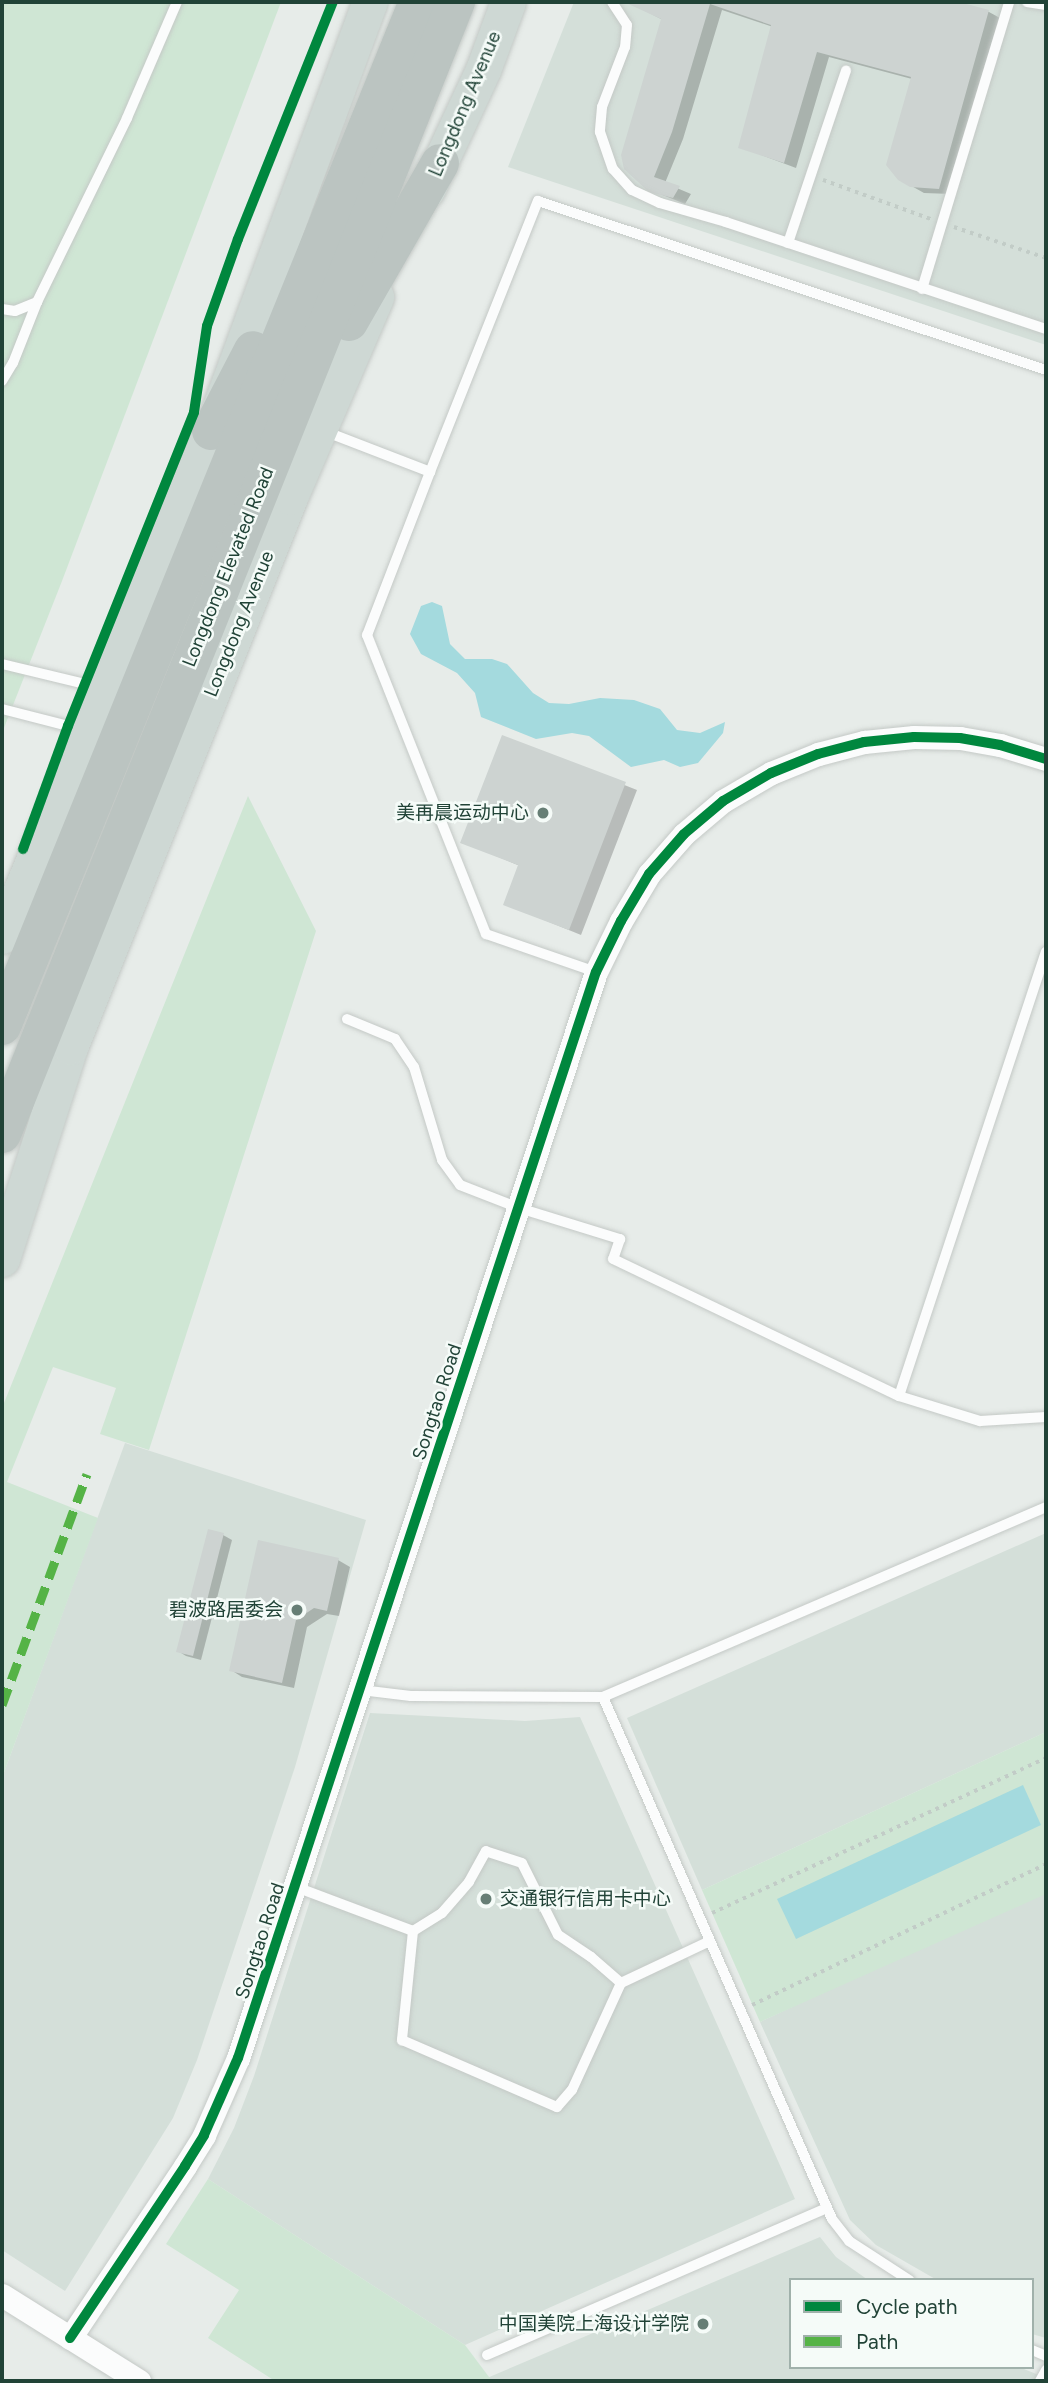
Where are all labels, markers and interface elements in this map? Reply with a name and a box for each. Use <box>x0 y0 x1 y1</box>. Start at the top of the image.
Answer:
street label: Longdong Avenue <box>424 28 506 180</box>
street label: Longdong Elevated Road <box>177 464 279 670</box>
street label: Longdong Avenue <box>199 548 279 700</box>
place label: 美再晨运动中心 <box>396 802 529 824</box>
marker: 美再晨运动中心 <box>535 805 551 821</box>
street label: Songtao Road <box>408 1341 466 1463</box>
place label: 碧波路居委会 <box>169 1599 283 1621</box>
marker: 碧波路居委会 <box>289 1602 305 1618</box>
street label: Songtao Road <box>231 1880 289 2002</box>
place label: 交通银行信用卡中心 <box>500 1888 671 1910</box>
marker: 交通银行信用卡中心 <box>478 1891 494 1907</box>
legend <box>789 2278 1034 2369</box>
text: Cycle path <box>856 2294 957 2319</box>
place label: 中国美院上海设计学院 <box>499 2313 689 2335</box>
marker: 中国美院上海设计学院 <box>695 2316 711 2332</box>
text: Path <box>856 2329 898 2354</box>

